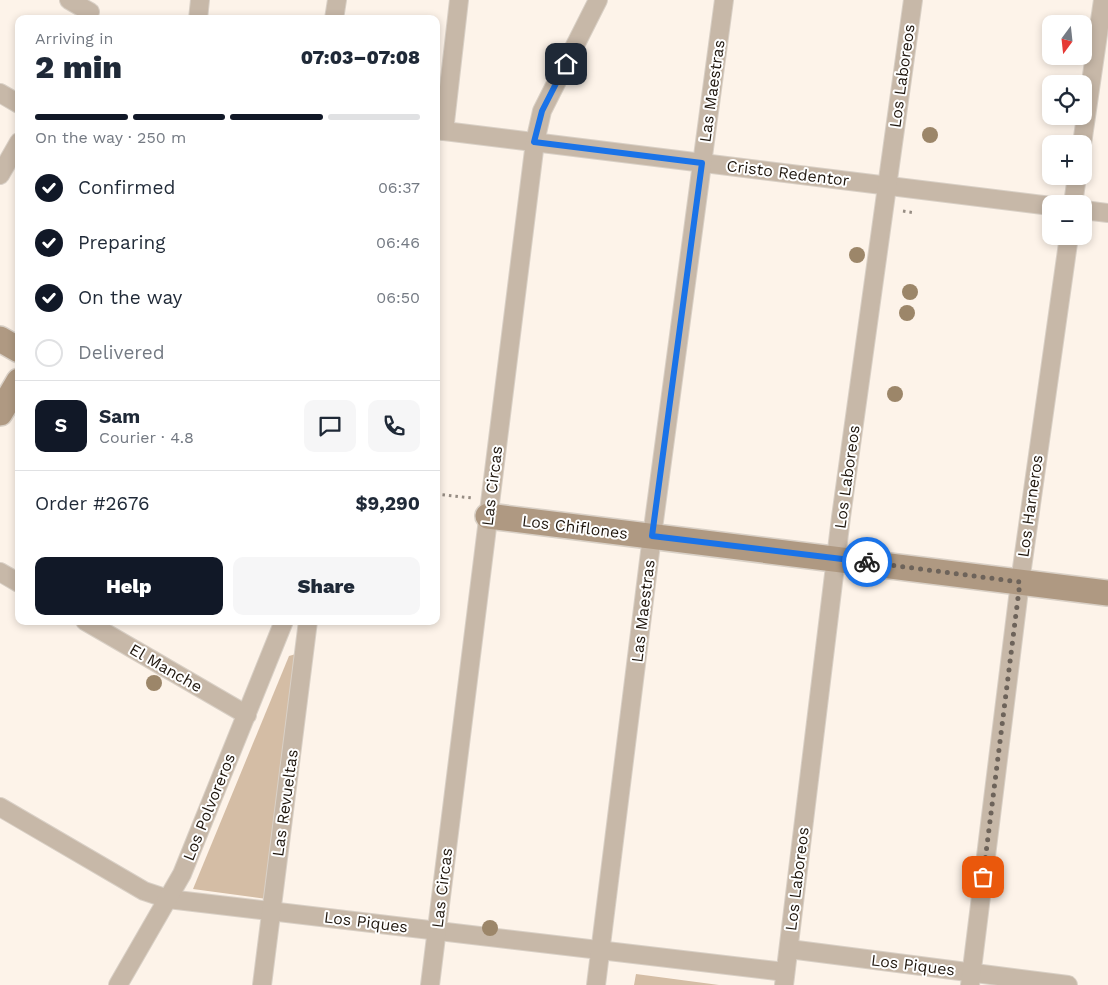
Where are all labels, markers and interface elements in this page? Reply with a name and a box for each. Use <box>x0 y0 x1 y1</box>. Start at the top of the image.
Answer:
north arrow <box>1042 15 1092 65</box>
map controls <box>1042 15 1092 245</box>
street label: Los Laboreos <box>885 23 919 129</box>
text: Arriving in <box>35 29 113 48</box>
street label: Las Maestras <box>695 39 729 143</box>
pin <box>545 43 587 85</box>
text: 07:03–07:08 <box>301 46 420 69</box>
text: 2 min <box>35 48 122 86</box>
icon: home <box>552 50 580 78</box>
button: locate <box>1042 75 1092 125</box>
text: On the way · 250 m <box>35 128 186 147</box>
button: + <box>1042 135 1092 185</box>
street label: Cristo Redentor <box>726 156 851 190</box>
icon: check <box>35 174 63 202</box>
text: Confirmed <box>78 176 175 199</box>
text: 06:37 <box>378 178 420 197</box>
button: − <box>1042 195 1092 245</box>
icon: check <box>35 229 63 257</box>
text: Preparing <box>78 231 165 254</box>
text: 06:46 <box>376 233 420 252</box>
icon: check <box>35 284 63 312</box>
text: On the way <box>78 286 182 309</box>
text: 06:50 <box>376 288 420 307</box>
text: Delivered <box>78 341 165 364</box>
button: chat <box>304 400 356 452</box>
button: phone <box>368 400 420 452</box>
text: Sam <box>99 405 140 428</box>
text: S <box>55 414 67 437</box>
street label: Los Laboreos <box>830 424 864 530</box>
text: Courier · 4.8 <box>99 428 194 447</box>
street label: Las Circas <box>478 445 506 527</box>
street label: Los Harneros <box>1013 453 1047 559</box>
text: Order #2676 <box>35 492 150 515</box>
text: $9,290 <box>355 492 420 515</box>
street label: Los Chiflones <box>521 511 629 543</box>
courier <box>842 537 892 587</box>
icon: bike <box>853 548 881 576</box>
button: Help <box>35 557 223 615</box>
button: Share <box>233 557 420 615</box>
street label: Las Maestras <box>627 559 659 663</box>
street label: El Manche <box>126 640 206 696</box>
street label: Las Revueltas <box>268 748 302 858</box>
street label: Los Polvoreros <box>179 750 239 864</box>
street label: Los Laboreos <box>781 826 813 932</box>
street label: Las Circas <box>428 847 456 929</box>
pin <box>962 856 1004 898</box>
icon: bag <box>969 863 997 891</box>
street label: Los Piques <box>323 907 409 937</box>
street label: Los Piques <box>870 950 956 980</box>

